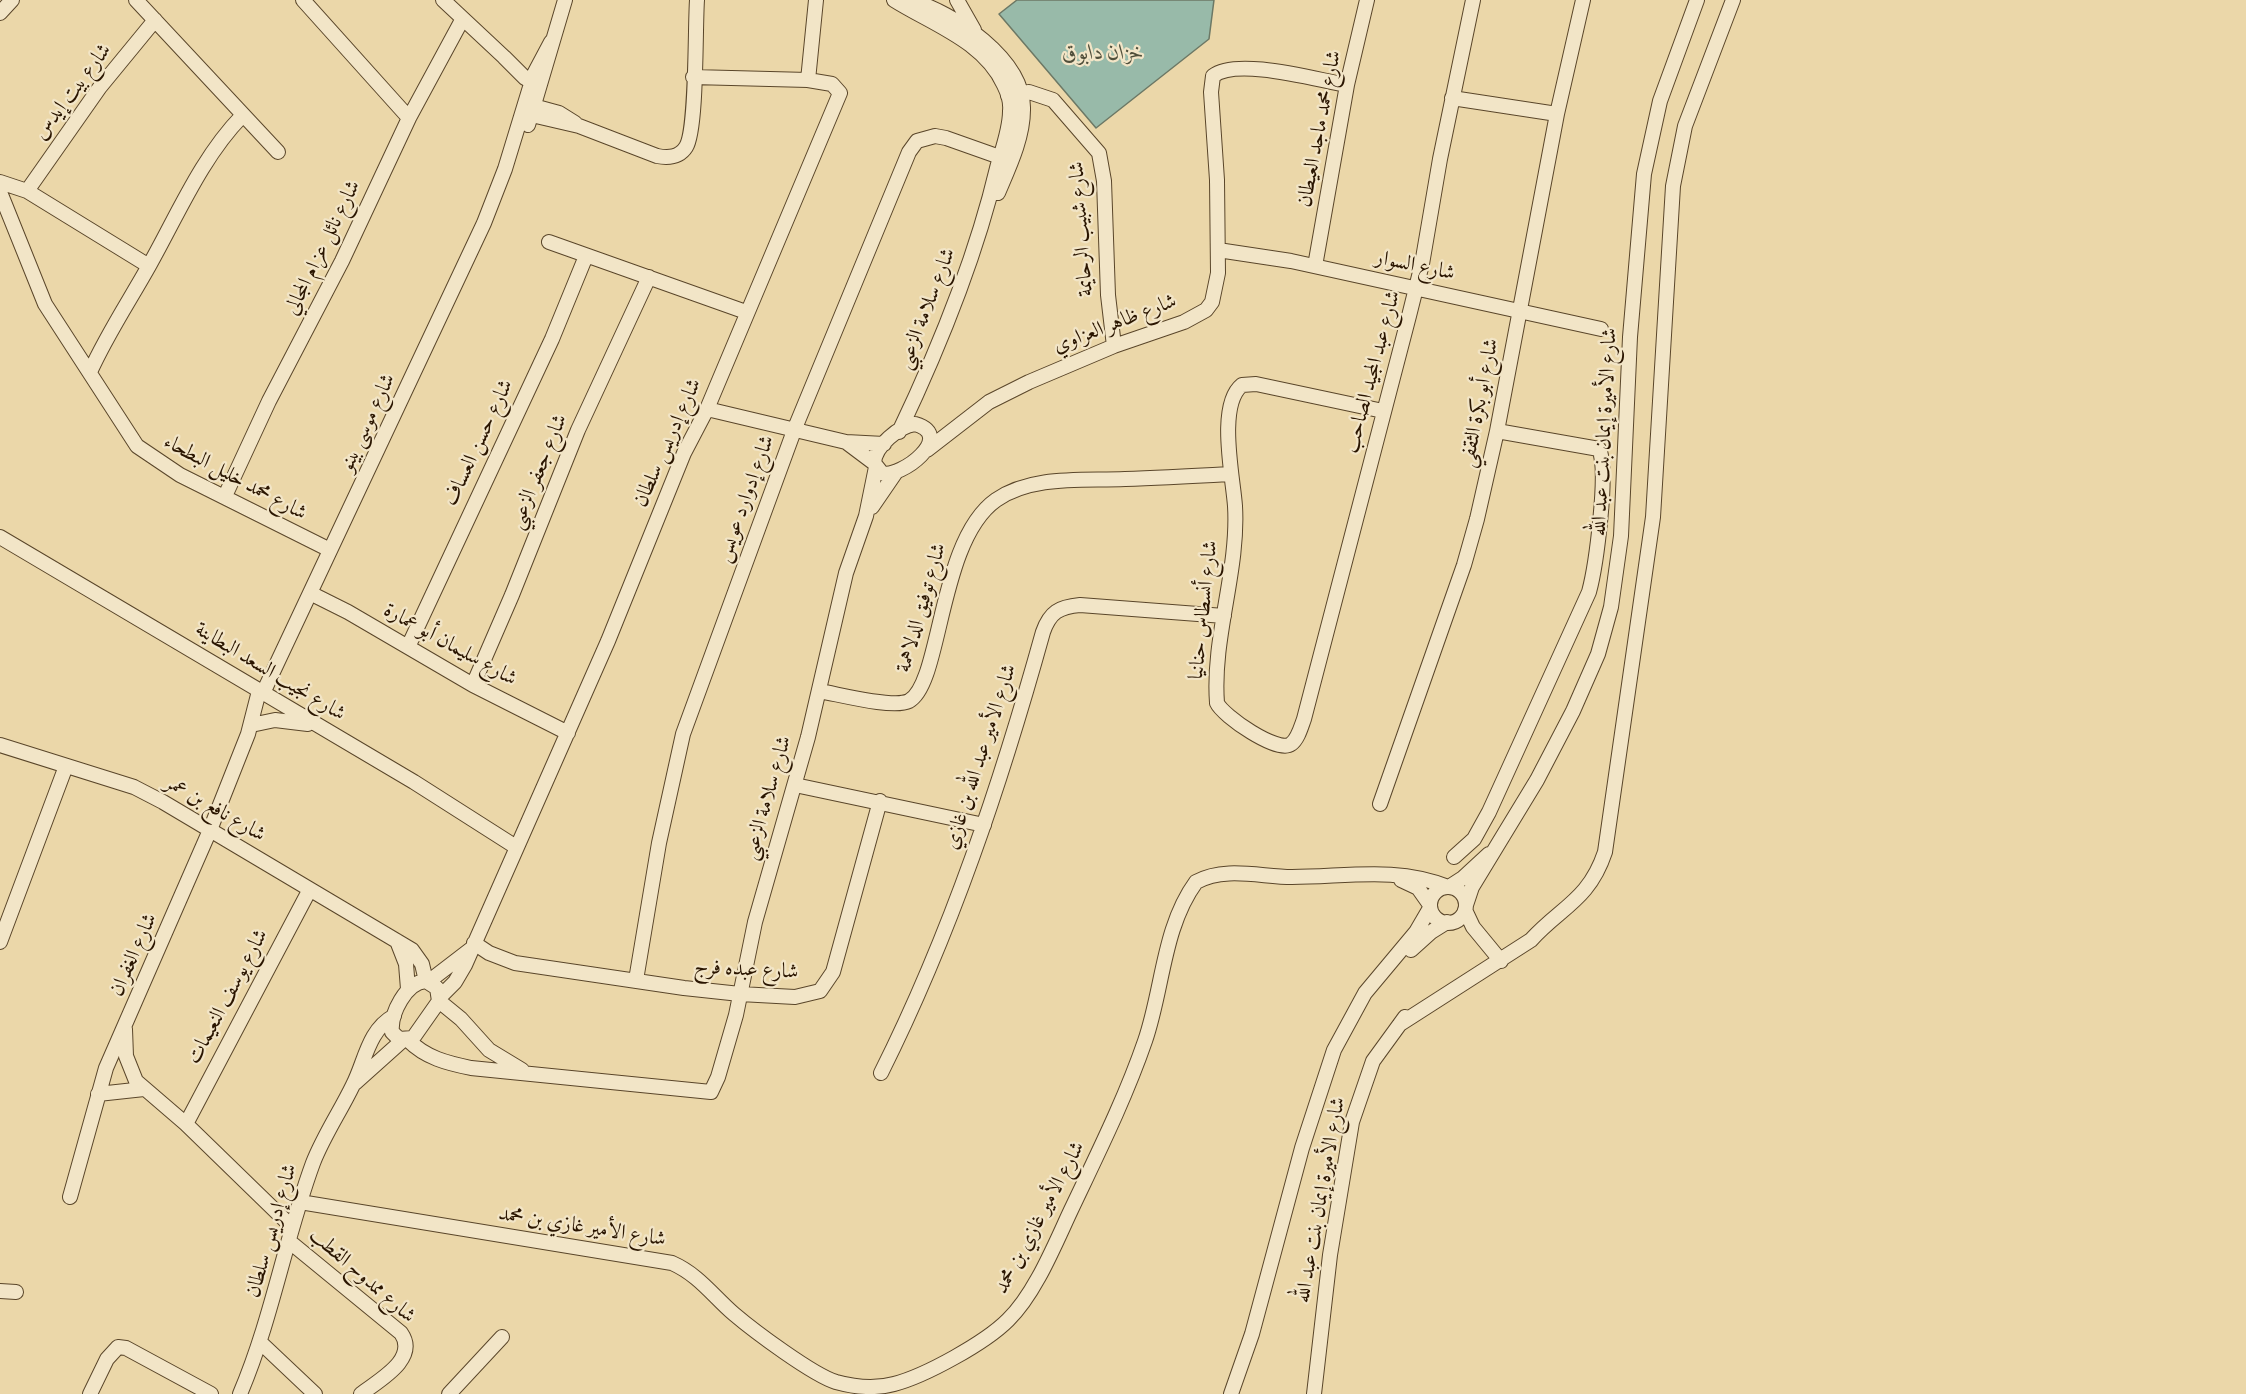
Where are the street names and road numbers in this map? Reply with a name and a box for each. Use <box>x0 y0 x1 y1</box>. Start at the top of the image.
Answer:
street label: شارع بيت إيدس <box>29 39 117 145</box>
street label: شارع محمد ماجد العيطان <box>1292 48 1348 210</box>
street label: شارع شبيب الرحايمة <box>1065 161 1099 297</box>
street label: شارع نائل عزام المجالي <box>279 176 367 320</box>
street label: شارع سلامة الزعبي <box>892 245 962 373</box>
street label: شارع السوار <box>1373 245 1457 287</box>
street label: شارع عبد المجيد الصاحب <box>1339 288 1407 456</box>
street label: شارع ظاهر العزاوي <box>1050 289 1180 359</box>
street label: شارع الأميرة إيمان بنت عبد الله <box>1587 327 1623 537</box>
street label: شارع أبو بكرة الثقفي <box>1455 336 1505 470</box>
street label: شارع موسى بينو <box>334 370 402 476</box>
street label: شارع إدريس سلطان <box>628 375 708 511</box>
street label: شارع حسن العساف <box>439 376 519 510</box>
street label: شارع جعفر الزعبي <box>504 411 574 533</box>
street label: شارع محمد خليل البطحاء <box>159 430 311 526</box>
street label: شارع إدوارد عويس <box>711 432 781 566</box>
street label: شارع أنسطاس حنانيا <box>1184 539 1224 681</box>
street label: شارع توفيق الدلاهمة <box>892 540 952 676</box>
street label: شارع سليمان أبو عمارة <box>379 598 521 692</box>
street label: شارع نجيب السعد البطاينة <box>190 617 350 727</box>
street label: شارع الأمير عبد الله بن غازي <box>939 661 1023 853</box>
street label: شارع سلامة الزعبي <box>738 733 798 863</box>
street label: شارع نافع بن عمر <box>160 770 270 848</box>
street label: شارع الغفران <box>105 910 163 1000</box>
street label: شارع يوسف النعيمات <box>182 925 274 1069</box>
street label: شارع عبده فرج <box>693 955 799 985</box>
street label: شارع الأميرة إيمان بنت عبد الله <box>1290 1095 1352 1305</box>
street label: شارع الأمير غازي بن محمد <box>989 1137 1091 1299</box>
street label: شارع إدريس سلطان <box>241 1161 303 1301</box>
street label: شارع الأمير غازي بن محمد <box>496 1201 668 1253</box>
street label: شارع ممدوح القطب <box>304 1223 420 1329</box>

